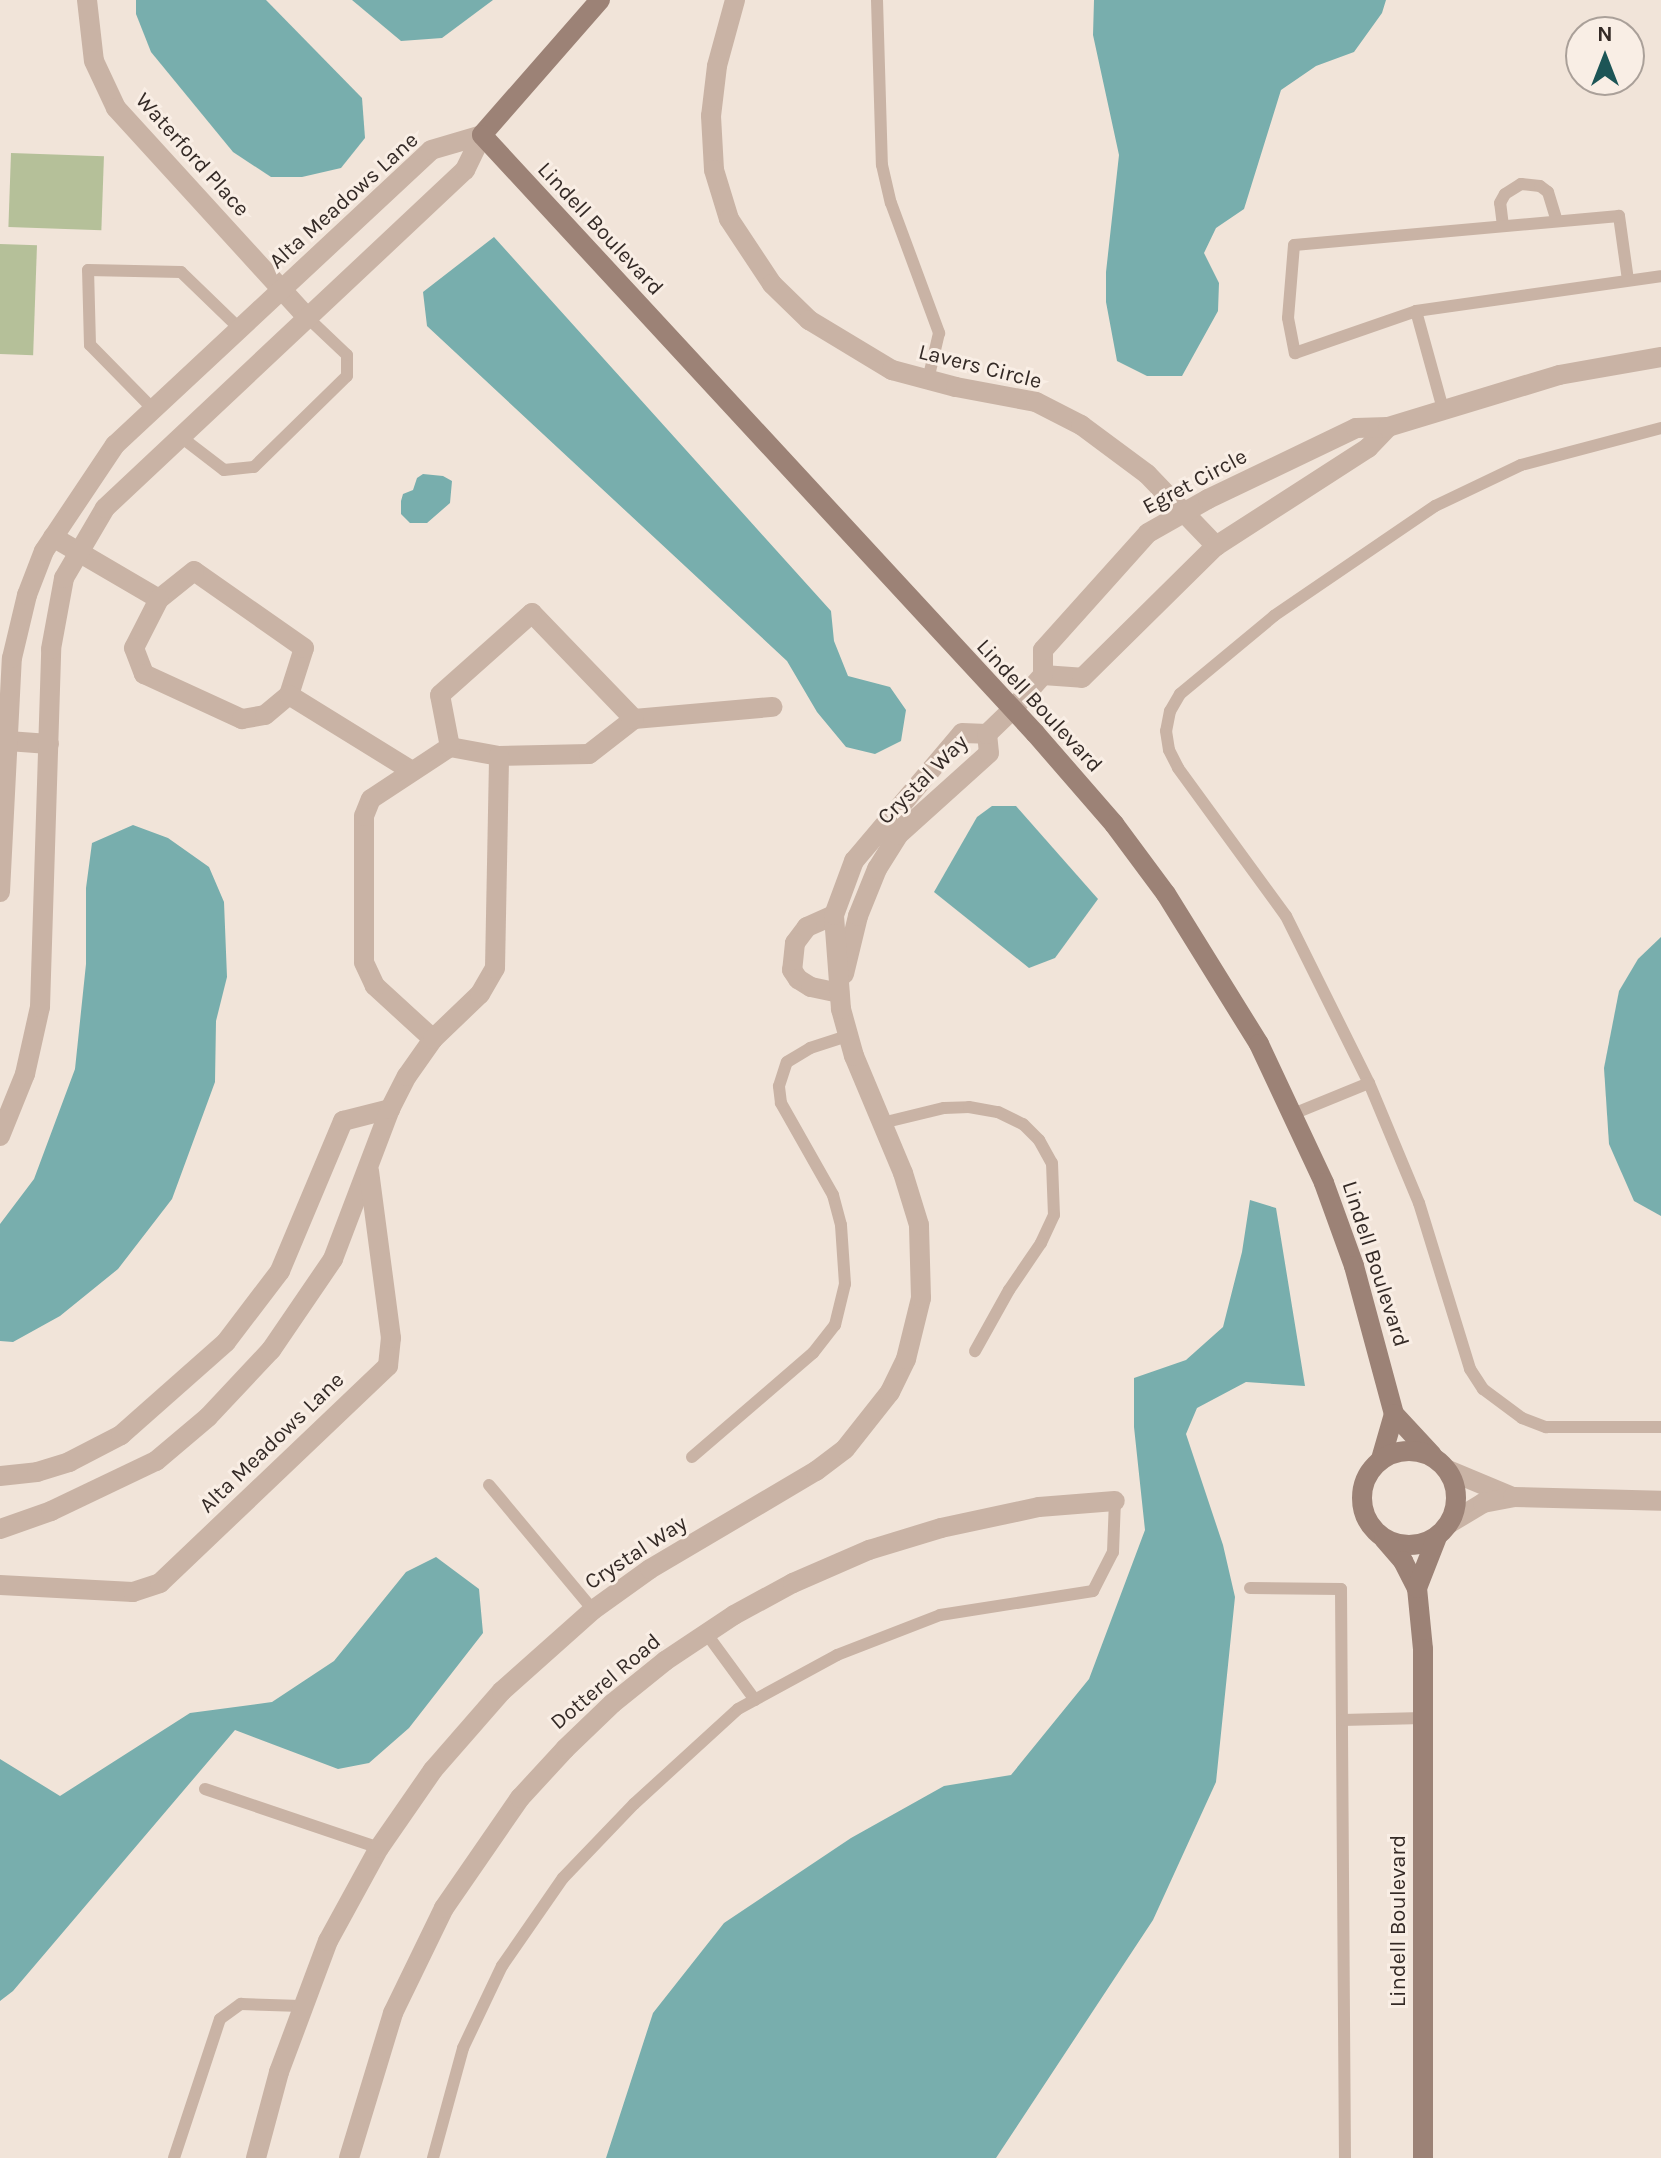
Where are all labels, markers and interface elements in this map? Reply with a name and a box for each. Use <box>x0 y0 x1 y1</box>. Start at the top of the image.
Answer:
north arrow <box>1565 16 1645 96</box>
text: N <box>1597 21 1613 47</box>
street label: Waterford Place <box>130 88 254 222</box>
street label: Alta Meadows Lane <box>264 127 424 275</box>
street label: Lindell Boulevard <box>531 157 669 301</box>
street label: Lavers Circle <box>916 339 1044 395</box>
street label: Egret Circle <box>1138 444 1252 520</box>
street label: Lindell Boulevard <box>970 634 1108 778</box>
street label: Crystal Way <box>873 730 973 830</box>
street label: Lindell Boulevard <box>1336 1178 1414 1350</box>
street label: Alta Meadows Lane <box>194 1367 350 1519</box>
street label: Crystal Way <box>580 1510 692 1596</box>
street label: Dotterel Road <box>546 1628 666 1736</box>
street label: Lindell Boulevard <box>1386 1835 1412 2007</box>

